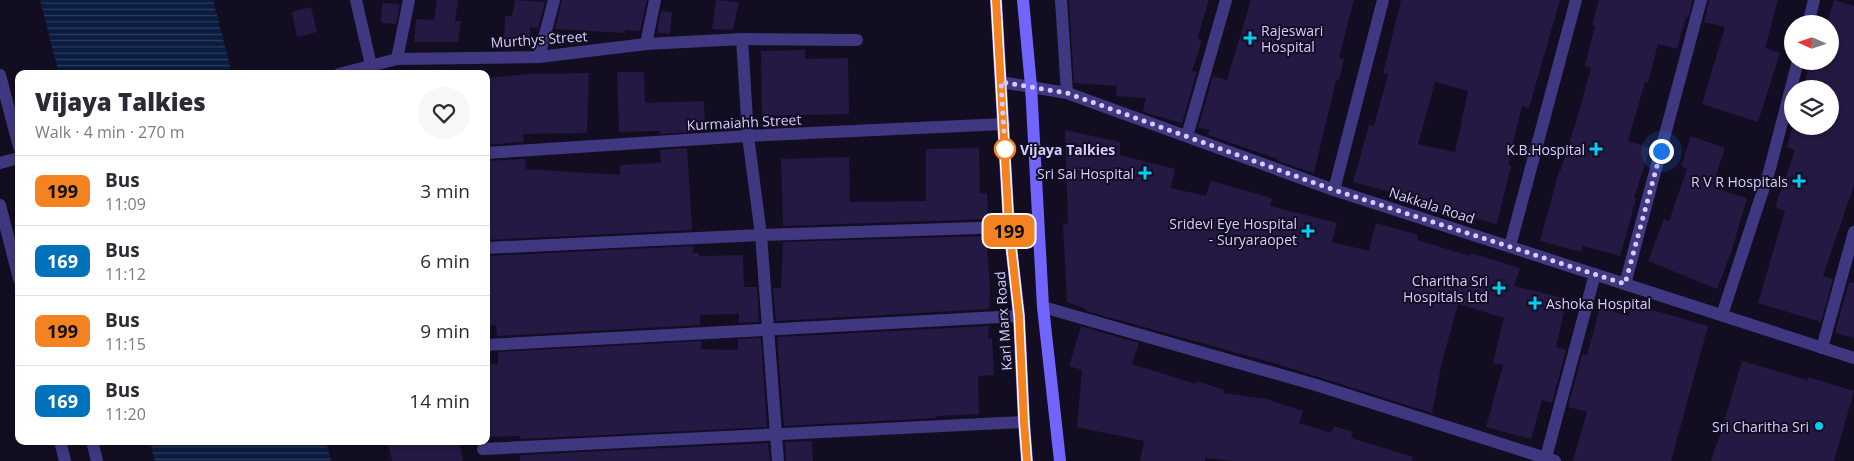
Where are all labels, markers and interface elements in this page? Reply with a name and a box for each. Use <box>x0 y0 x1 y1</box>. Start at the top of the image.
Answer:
north arrow <box>1784 15 1839 70</box>
map controls <box>1784 15 1839 135</box>
place label: Rajeswari Hospital <box>1261 21 1323 56</box>
street label: Murthys Street <box>490 26 588 52</box>
marker: Rajeswari Hospital <box>1243 31 1257 45</box>
button: layers <box>1784 80 1839 135</box>
text: Vijaya Talkies <box>35 85 206 118</box>
button: heart <box>418 87 470 139</box>
street label: Kurmaiahh Street <box>686 110 802 134</box>
text: Walk · 4 min · 270 m <box>35 121 185 143</box>
marker: Vijaya Talkies <box>994 138 1016 160</box>
your location <box>1649 139 1674 164</box>
place label: Vijaya Talkies <box>1020 140 1115 159</box>
place label: K.B.Hospital <box>1506 140 1585 159</box>
marker: K.B.Hospital <box>1589 142 1603 156</box>
place label: Sri Sai Hospital <box>1037 164 1134 183</box>
marker: Sri Sai Hospital <box>1138 166 1152 180</box>
text: Bus <box>105 167 140 193</box>
place label: R V R Hospitals <box>1691 172 1788 191</box>
marker: R V R Hospitals <box>1792 174 1806 188</box>
text: 3 min <box>420 178 470 204</box>
text: 199 <box>47 179 78 203</box>
street label: Nakkala Road <box>1387 182 1477 228</box>
text: 11:09 <box>105 193 146 215</box>
place label: Sridevi Eye Hospital - Suryaraopet <box>1169 214 1297 249</box>
line badge: 199 <box>980 215 1038 247</box>
text: 199 <box>994 219 1024 243</box>
marker: Sridevi Eye Hospital - Suryaraopet <box>1301 224 1315 238</box>
text: Bus <box>105 237 140 263</box>
text: 6 min <box>420 248 470 274</box>
text: 169 <box>47 249 78 273</box>
text: 11:12 <box>105 263 146 285</box>
street label: Karl Marx Road <box>990 271 1016 371</box>
place label: Charitha Sri Hospitals Ltd <box>1403 271 1488 306</box>
marker: Charitha Sri Hospitals Ltd <box>1492 281 1506 295</box>
place label: Ashoka Hospital <box>1546 294 1651 313</box>
marker: Ashoka Hospital <box>1528 296 1542 310</box>
text: Bus <box>105 307 140 333</box>
text: 9 min <box>420 318 470 344</box>
text: 199 <box>47 319 78 343</box>
text: 11:15 <box>105 333 146 355</box>
text: Bus <box>105 377 140 403</box>
text: 14 min <box>409 388 470 414</box>
text: 169 <box>47 389 78 413</box>
text: 11:20 <box>105 403 146 425</box>
place label: Sri Charitha Sri <box>1712 417 1809 436</box>
marker: Sri Charitha Sri <box>1813 420 1825 432</box>

